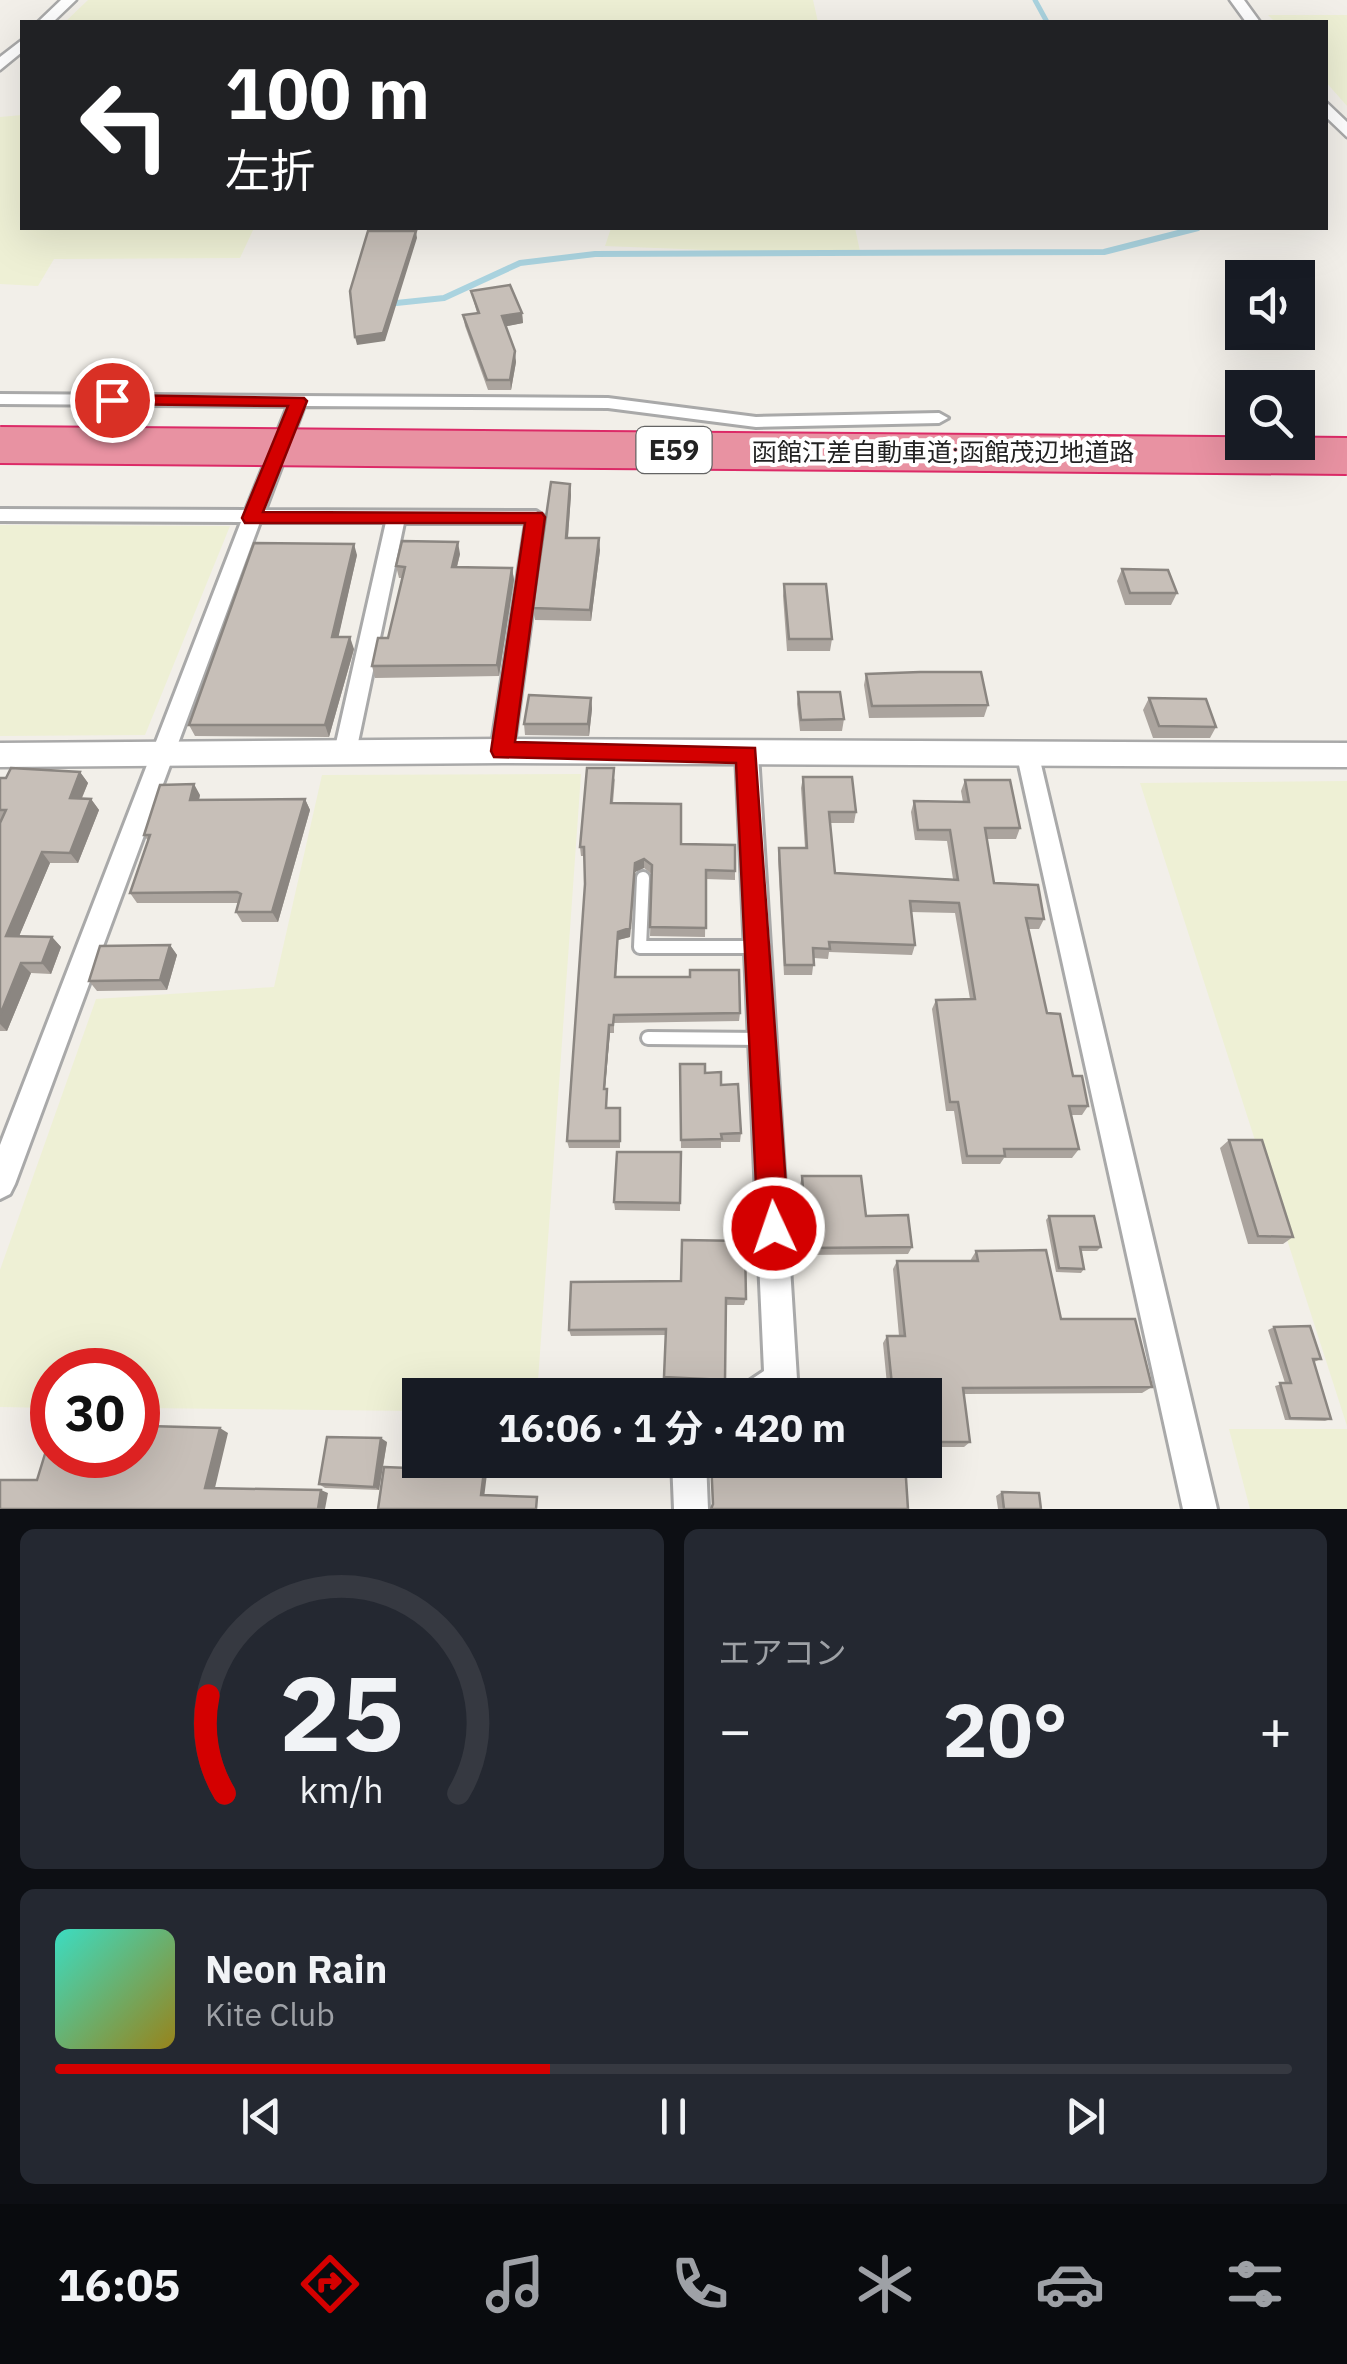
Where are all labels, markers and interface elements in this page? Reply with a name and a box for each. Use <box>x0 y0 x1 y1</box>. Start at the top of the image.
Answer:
text: 100 m <box>225 47 430 138</box>
icon: left <box>60 60 190 190</box>
text: 左折 <box>225 141 315 199</box>
map controls <box>1225 260 1315 460</box>
button: sound <box>1225 260 1315 350</box>
pin <box>70 358 155 443</box>
button: search <box>1225 370 1315 460</box>
icon: arrive <box>85 373 140 428</box>
road number: E59 <box>636 427 712 473</box>
street label: 函館江差自動車道;函館茂辺地道路 <box>752 435 1134 468</box>
position arrow <box>722 1176 826 1280</box>
speed limit sign: 30 <box>30 1348 160 1478</box>
text: 16:06 · 1 分 · 420 m <box>498 1403 846 1452</box>
text: エアコン <box>719 1631 847 1673</box>
text: 25 <box>279 1644 404 1780</box>
text: 20° <box>943 1680 1068 1778</box>
text: − <box>719 1694 752 1765</box>
text: + <box>1259 1694 1292 1765</box>
text: km/h <box>300 1766 384 1813</box>
text: Neon Rain <box>205 1944 387 1993</box>
text: Kite Club <box>205 1993 335 2035</box>
icon: previous <box>234 2089 289 2144</box>
icon: pause <box>646 2089 701 2144</box>
icon: next <box>1058 2089 1113 2144</box>
icon: directions <box>295 2249 365 2319</box>
icon: music <box>480 2249 550 2319</box>
icon: phone <box>665 2249 735 2319</box>
icon: climate <box>850 2249 920 2319</box>
icon: car <box>1035 2249 1105 2319</box>
icon: filters <box>1220 2249 1290 2319</box>
text: 16:05 <box>57 2255 180 2313</box>

